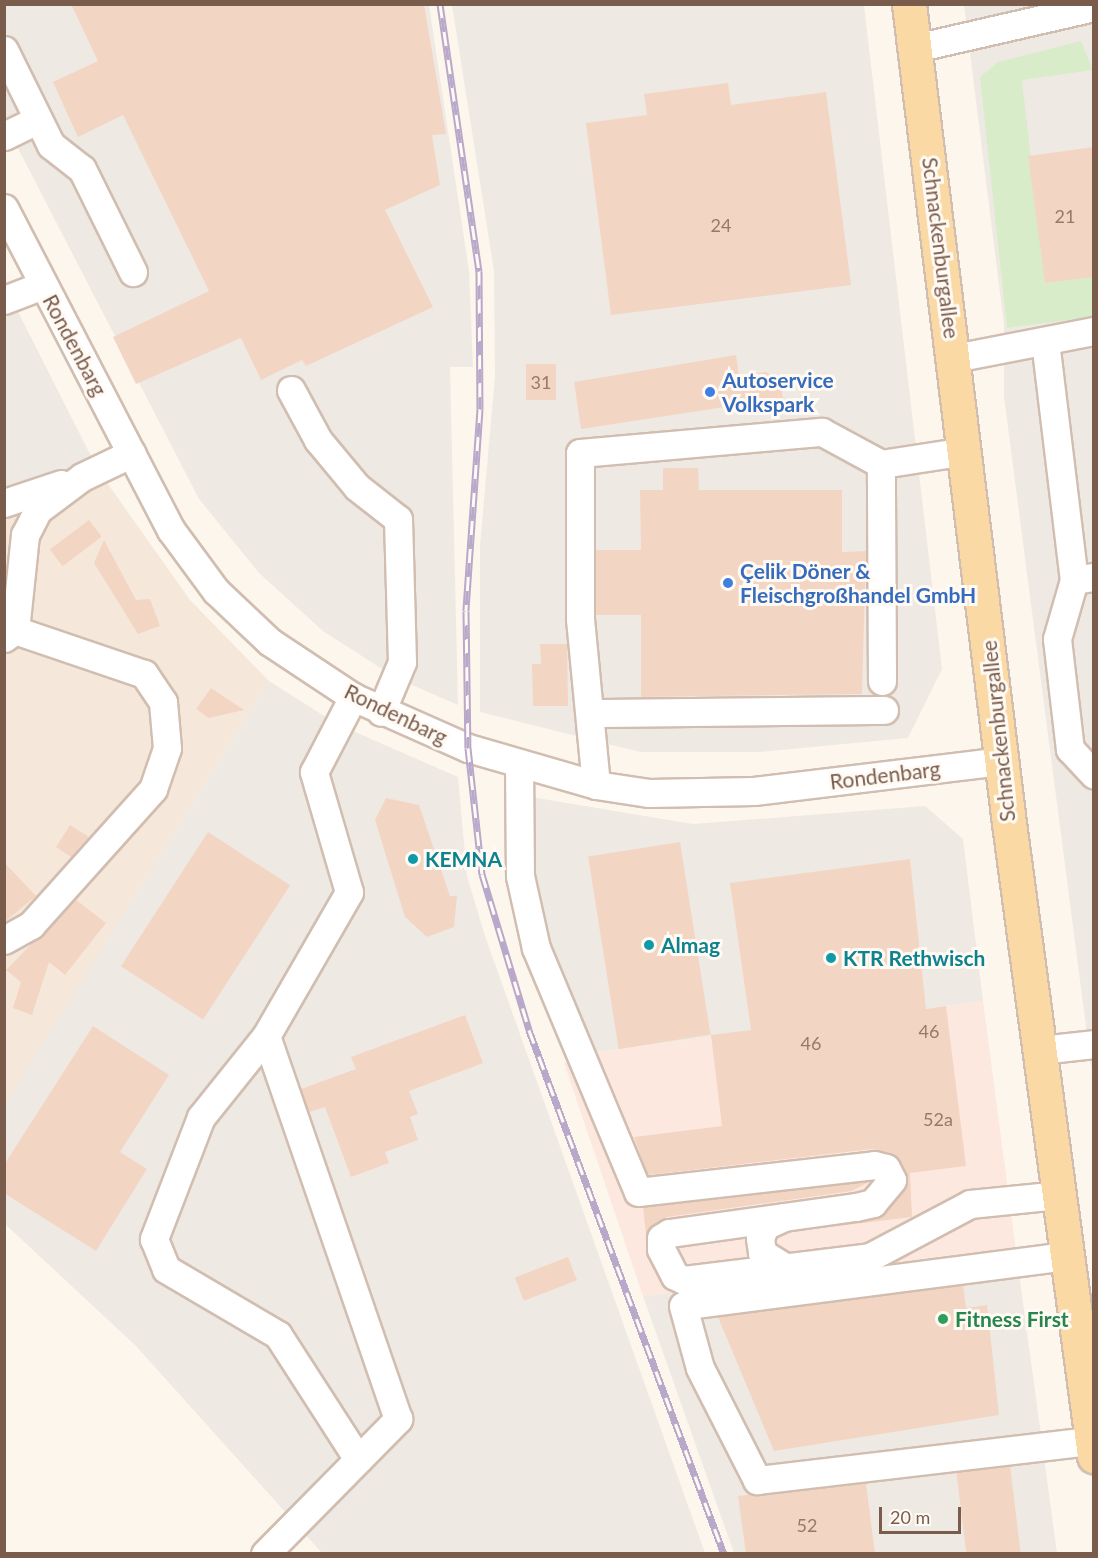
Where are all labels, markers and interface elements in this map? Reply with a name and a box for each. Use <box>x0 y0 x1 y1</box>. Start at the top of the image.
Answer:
street label: Schnackenburgallee <box>917 156 965 340</box>
house number: 21 <box>1055 205 1075 227</box>
house number: 24 <box>711 214 731 236</box>
street label: Rondenbarg <box>38 290 112 400</box>
place label: Autoservice Volkspark <box>722 367 834 417</box>
house number: 31 <box>531 371 551 393</box>
marker: Autoservice Volkspark <box>703 385 717 399</box>
place label: Çelik Döner & Fleischgroßhandel GmbH <box>740 558 976 608</box>
marker: Çelik Döner & Fleischgroßhandel GmbH <box>721 576 735 590</box>
street label: Schnackenburgallee <box>976 639 1020 823</box>
street label: Rondenbarg <box>341 678 451 750</box>
street label: Rondenbarg <box>828 756 942 794</box>
place label: KEMNA <box>425 846 502 872</box>
marker: KEMNA <box>406 852 420 866</box>
place label: Almag <box>661 932 720 958</box>
marker: Almag <box>642 938 656 952</box>
place label: KTR Rethwisch <box>843 945 985 971</box>
marker: KTR Rethwisch <box>824 951 838 965</box>
house number: 46 <box>919 1020 939 1042</box>
house number: 46 <box>801 1032 821 1054</box>
house number: 52a <box>923 1108 953 1130</box>
place label: Fitness First <box>955 1306 1069 1332</box>
marker: Fitness First <box>936 1312 950 1326</box>
scale bar <box>882 1495 964 1533</box>
text: 20 m <box>890 1506 930 1528</box>
house number: 52 <box>797 1514 817 1536</box>

